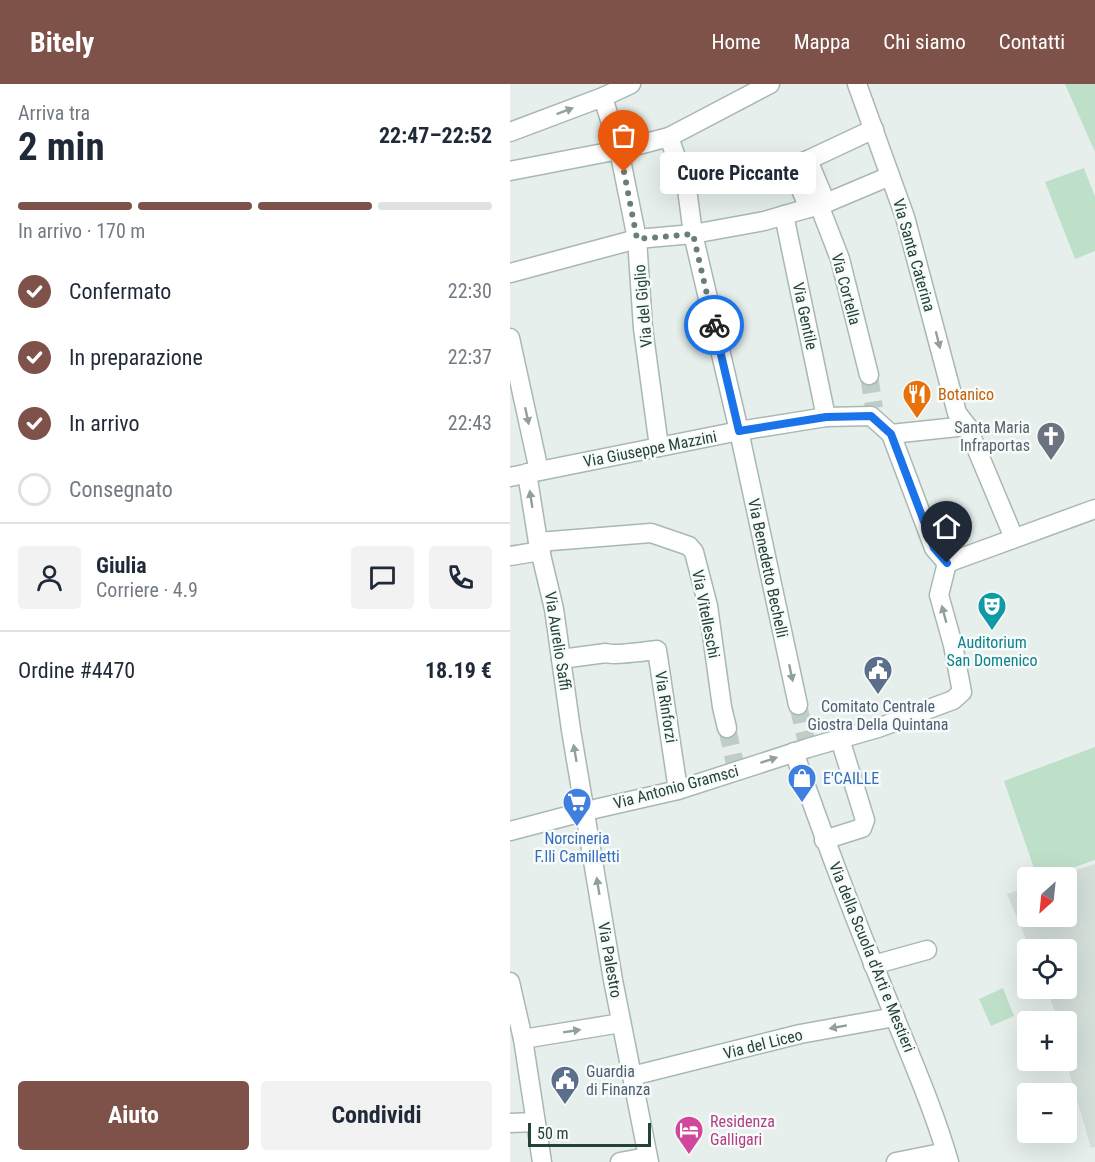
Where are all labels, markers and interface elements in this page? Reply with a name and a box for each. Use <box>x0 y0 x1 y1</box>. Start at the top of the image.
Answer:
text: Bitely <box>30 26 94 59</box>
text: Home <box>711 30 761 54</box>
text: Mappa <box>794 30 850 54</box>
text: Chi siamo <box>883 30 966 54</box>
text: Contatti <box>999 30 1065 54</box>
text: Arriva tra <box>18 101 90 125</box>
one-way arrow <box>556 106 574 116</box>
pin <box>598 110 649 172</box>
icon: bag <box>607 119 640 152</box>
text: 22:47–22:52 <box>379 123 492 148</box>
text: 2 min <box>18 124 105 170</box>
callout: Cuore Piccante <box>660 151 816 193</box>
text: Cuore Piccante <box>677 161 799 185</box>
street label: Via Santa Caterina <box>889 196 939 314</box>
text: In arrivo · 170 m <box>18 219 145 243</box>
street label: Via Cortella <box>827 251 865 327</box>
street label: Via del Giglio <box>630 264 656 348</box>
icon: check <box>18 275 51 308</box>
text: Confermato <box>69 279 171 304</box>
text: 22:30 <box>448 279 492 303</box>
street label: Via Gentile <box>789 281 821 351</box>
courier <box>684 295 744 355</box>
icon: bike <box>698 309 731 342</box>
one-way arrow <box>934 331 943 349</box>
icon: check <box>18 341 51 374</box>
text: In preparazione <box>69 345 203 370</box>
text: 22:37 <box>448 345 492 369</box>
restaurant icon: Botanico <box>901 378 933 420</box>
place label: Botanico <box>938 385 994 404</box>
one-way arrow <box>523 406 532 425</box>
icon: check <box>18 407 51 440</box>
text: In arrivo <box>69 411 140 436</box>
text: 22:43 <box>448 411 492 435</box>
place label: Santa Maria Infraportas <box>954 418 1030 455</box>
church icon: Santa Maria Infraportas <box>1035 420 1067 462</box>
street label: Via Giuseppe Mazzini <box>582 427 718 471</box>
text: Consegnato <box>69 477 173 502</box>
one-way arrow <box>527 489 536 508</box>
street label: Via Benedetto Bechelli <box>744 497 792 639</box>
pin <box>921 501 972 563</box>
icon: home <box>930 510 963 543</box>
button: person <box>18 546 81 609</box>
button: chat <box>351 546 414 609</box>
button: phone <box>429 546 492 609</box>
text: Giulia <box>96 553 147 578</box>
street label: Via Vitelleschi <box>688 568 724 660</box>
text: Corriere · 4.9 <box>96 578 198 602</box>
street label: Via Aurelio Saffi <box>541 590 575 692</box>
theatre icon: Auditorium San Domenico <box>976 590 1008 632</box>
one-way arrow <box>939 605 949 623</box>
place label: Auditorium San Domenico <box>947 633 1037 670</box>
public building icon: Comitato Centrale Giostra Della Quintana <box>862 654 894 696</box>
text: Ordine #4470 <box>18 658 135 683</box>
text: 18.19 € <box>425 658 492 683</box>
one-way arrow <box>787 664 796 683</box>
street label: Via Rinforzi <box>651 670 681 744</box>
place label: Comitato Centrale Giostra Della Quintana <box>808 697 948 734</box>
one-way arrow <box>570 743 579 762</box>
one-way arrow <box>760 755 778 765</box>
street label: Via Antonio Gramsci <box>611 761 741 813</box>
shop icon: E'CAILLE <box>786 762 818 804</box>
place label: E'CAILLE <box>823 769 879 788</box>
supermarket icon: Norcineria F.lli Camilletti <box>561 786 593 828</box>
place label: Norcineria F.lli Camilletti <box>534 829 620 866</box>
street label: Via della Scuola d'Arti e Mestieri <box>825 859 919 1055</box>
north arrow <box>1017 867 1077 927</box>
map controls <box>1017 867 1077 1143</box>
one-way arrow <box>593 876 602 895</box>
street label: Via Palestro <box>594 921 626 999</box>
button: locate <box>1017 939 1077 999</box>
button: + <box>1017 1011 1077 1071</box>
one-way arrow <box>828 1023 847 1032</box>
street label: Via del Liceo <box>721 1025 805 1063</box>
one-way arrow <box>563 1026 582 1035</box>
place label: Guardia di Finanza <box>586 1062 651 1099</box>
public building icon: Guardia di Finanza <box>549 1064 581 1106</box>
button: Aiuto <box>18 1081 249 1150</box>
button: Condividi <box>261 1081 492 1150</box>
button: − <box>1017 1083 1077 1143</box>
place label: Residenza Galligari <box>710 1112 775 1149</box>
hotel icon: Residenza Galligari <box>673 1114 705 1156</box>
scale bar <box>528 1120 651 1148</box>
text: 50 m <box>537 1124 569 1143</box>

